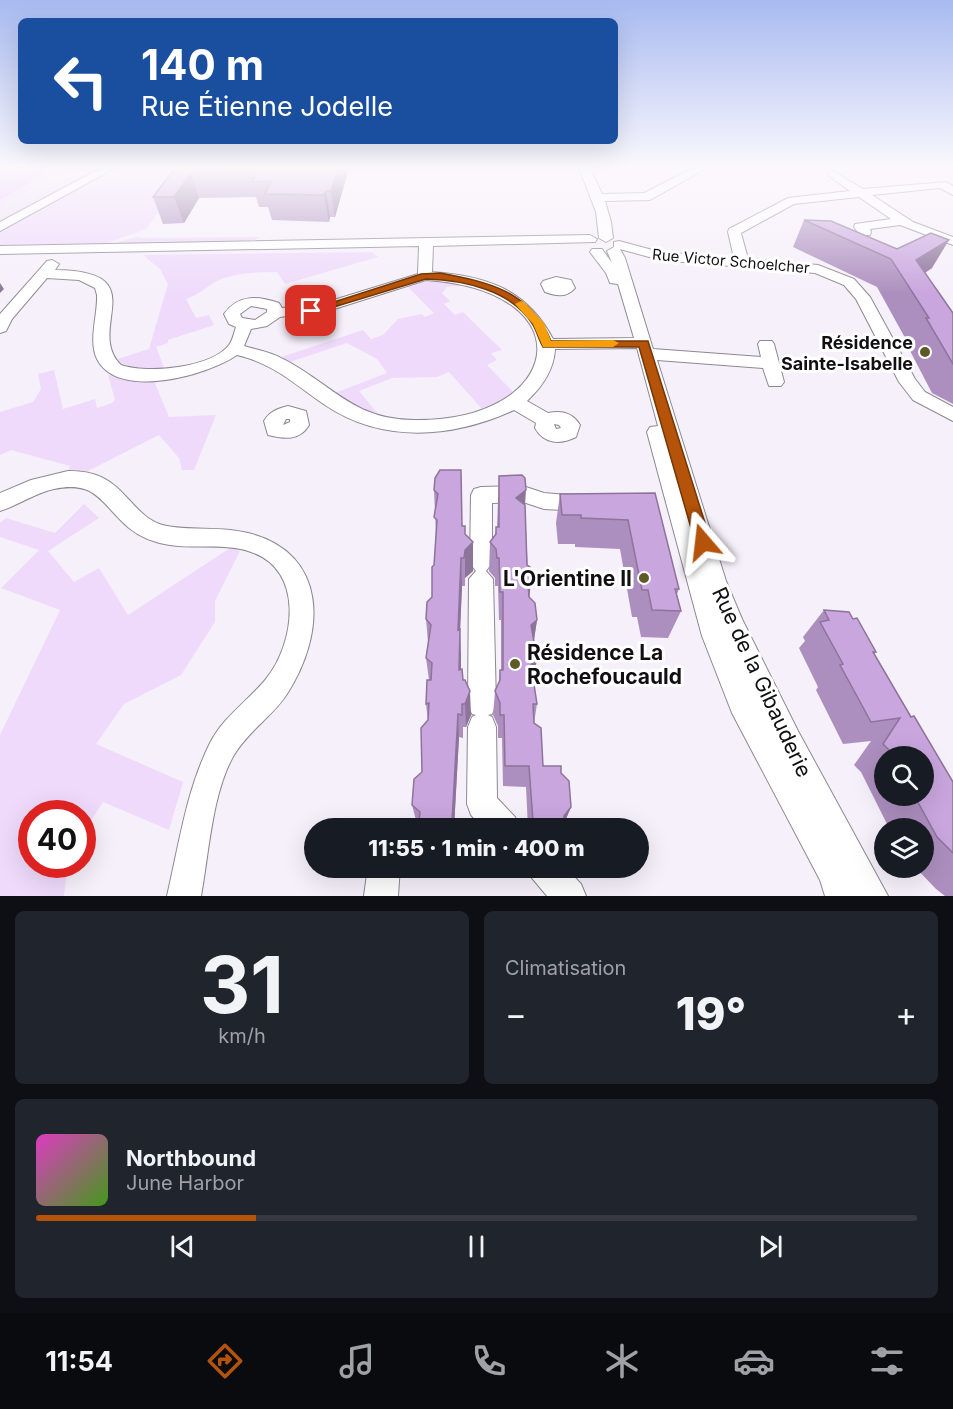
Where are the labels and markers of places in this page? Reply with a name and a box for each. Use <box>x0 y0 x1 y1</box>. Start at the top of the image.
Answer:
pin <box>285 285 336 336</box>
place label: Résidence Sainte-Isabelle <box>781 332 913 374</box>
marker: Résidence Sainte-Isabelle <box>918 345 932 359</box>
place label: L'Orientine II <box>503 566 632 591</box>
marker: L'Orientine II <box>637 571 651 585</box>
place label: Résidence La Rochefoucauld <box>527 640 682 689</box>
marker: Résidence La Rochefoucauld <box>508 657 522 671</box>

